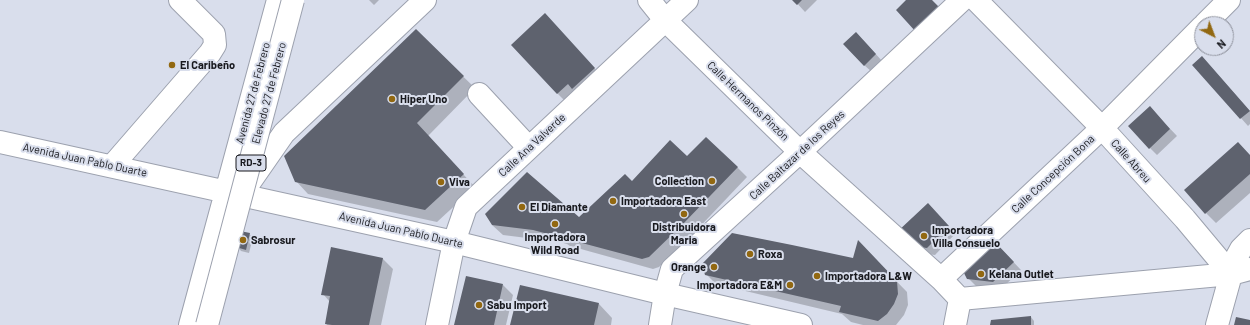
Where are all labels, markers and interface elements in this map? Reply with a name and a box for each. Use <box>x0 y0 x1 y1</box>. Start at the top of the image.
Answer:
north arrow <box>1194 16 1234 56</box>
text: N <box>1215 37 1229 52</box>
street label: Avenida 27 de Febrero <box>233 41 273 145</box>
street label: Elevado 27 de Febrero <box>249 41 289 145</box>
place label: El Caribeño <box>180 58 235 72</box>
street label: Calle Hermanos Pinzón <box>704 59 792 143</box>
marker: El Caribeño <box>167 60 177 70</box>
place label: Hiper Uno <box>400 92 447 106</box>
marker: Hiper Uno <box>387 94 397 104</box>
street label: Calle Baltazar de los Reyes <box>747 108 847 202</box>
street label: Calle Ana Valverde <box>496 111 568 179</box>
street label: Calle Concepción Bona <box>1009 132 1097 216</box>
street label: Calle Abreu <box>1108 137 1154 185</box>
street label: Avenida Juan Pablo Duarte <box>22 140 148 180</box>
road number: RD-3 <box>236 155 266 171</box>
place label: Collection <box>655 174 704 188</box>
place label: Viva <box>449 175 470 189</box>
marker: Collection <box>707 176 717 186</box>
marker: Viva <box>436 177 446 187</box>
place label: Importadora East <box>621 194 706 208</box>
marker: Importadora East <box>608 196 618 206</box>
place label: El Diamante <box>530 200 588 214</box>
marker: El Diamante <box>517 202 527 212</box>
street label: Avenida Juan Pablo Duarte <box>338 209 464 251</box>
marker: Distribuidora Maria <box>679 209 689 219</box>
marker: Importadora Wild Road <box>550 219 560 229</box>
place label: Distribuidora Maria <box>652 220 716 246</box>
place label: Importadora Villa Consuelo <box>932 223 1000 249</box>
place label: Importadora Wild Road <box>525 230 585 256</box>
marker: Importadora Villa Consuelo <box>919 231 929 241</box>
place label: Sabrosur <box>251 233 295 247</box>
marker: Sabrosur <box>238 235 248 245</box>
place label: Roxa <box>758 247 782 261</box>
marker: Roxa <box>745 249 755 259</box>
place label: Orange <box>671 260 706 274</box>
marker: Orange <box>709 262 719 272</box>
place label: Kelana Outlet <box>989 267 1054 281</box>
place label: Importadora L&W <box>825 269 912 283</box>
marker: Kelana Outlet <box>976 269 986 279</box>
marker: Importadora L&W <box>812 271 822 281</box>
place label: Importadora E&M <box>697 278 782 292</box>
marker: Importadora E&M <box>785 280 795 290</box>
place label: Sabu Import <box>487 298 547 312</box>
marker: Sabu Import <box>474 300 484 310</box>

